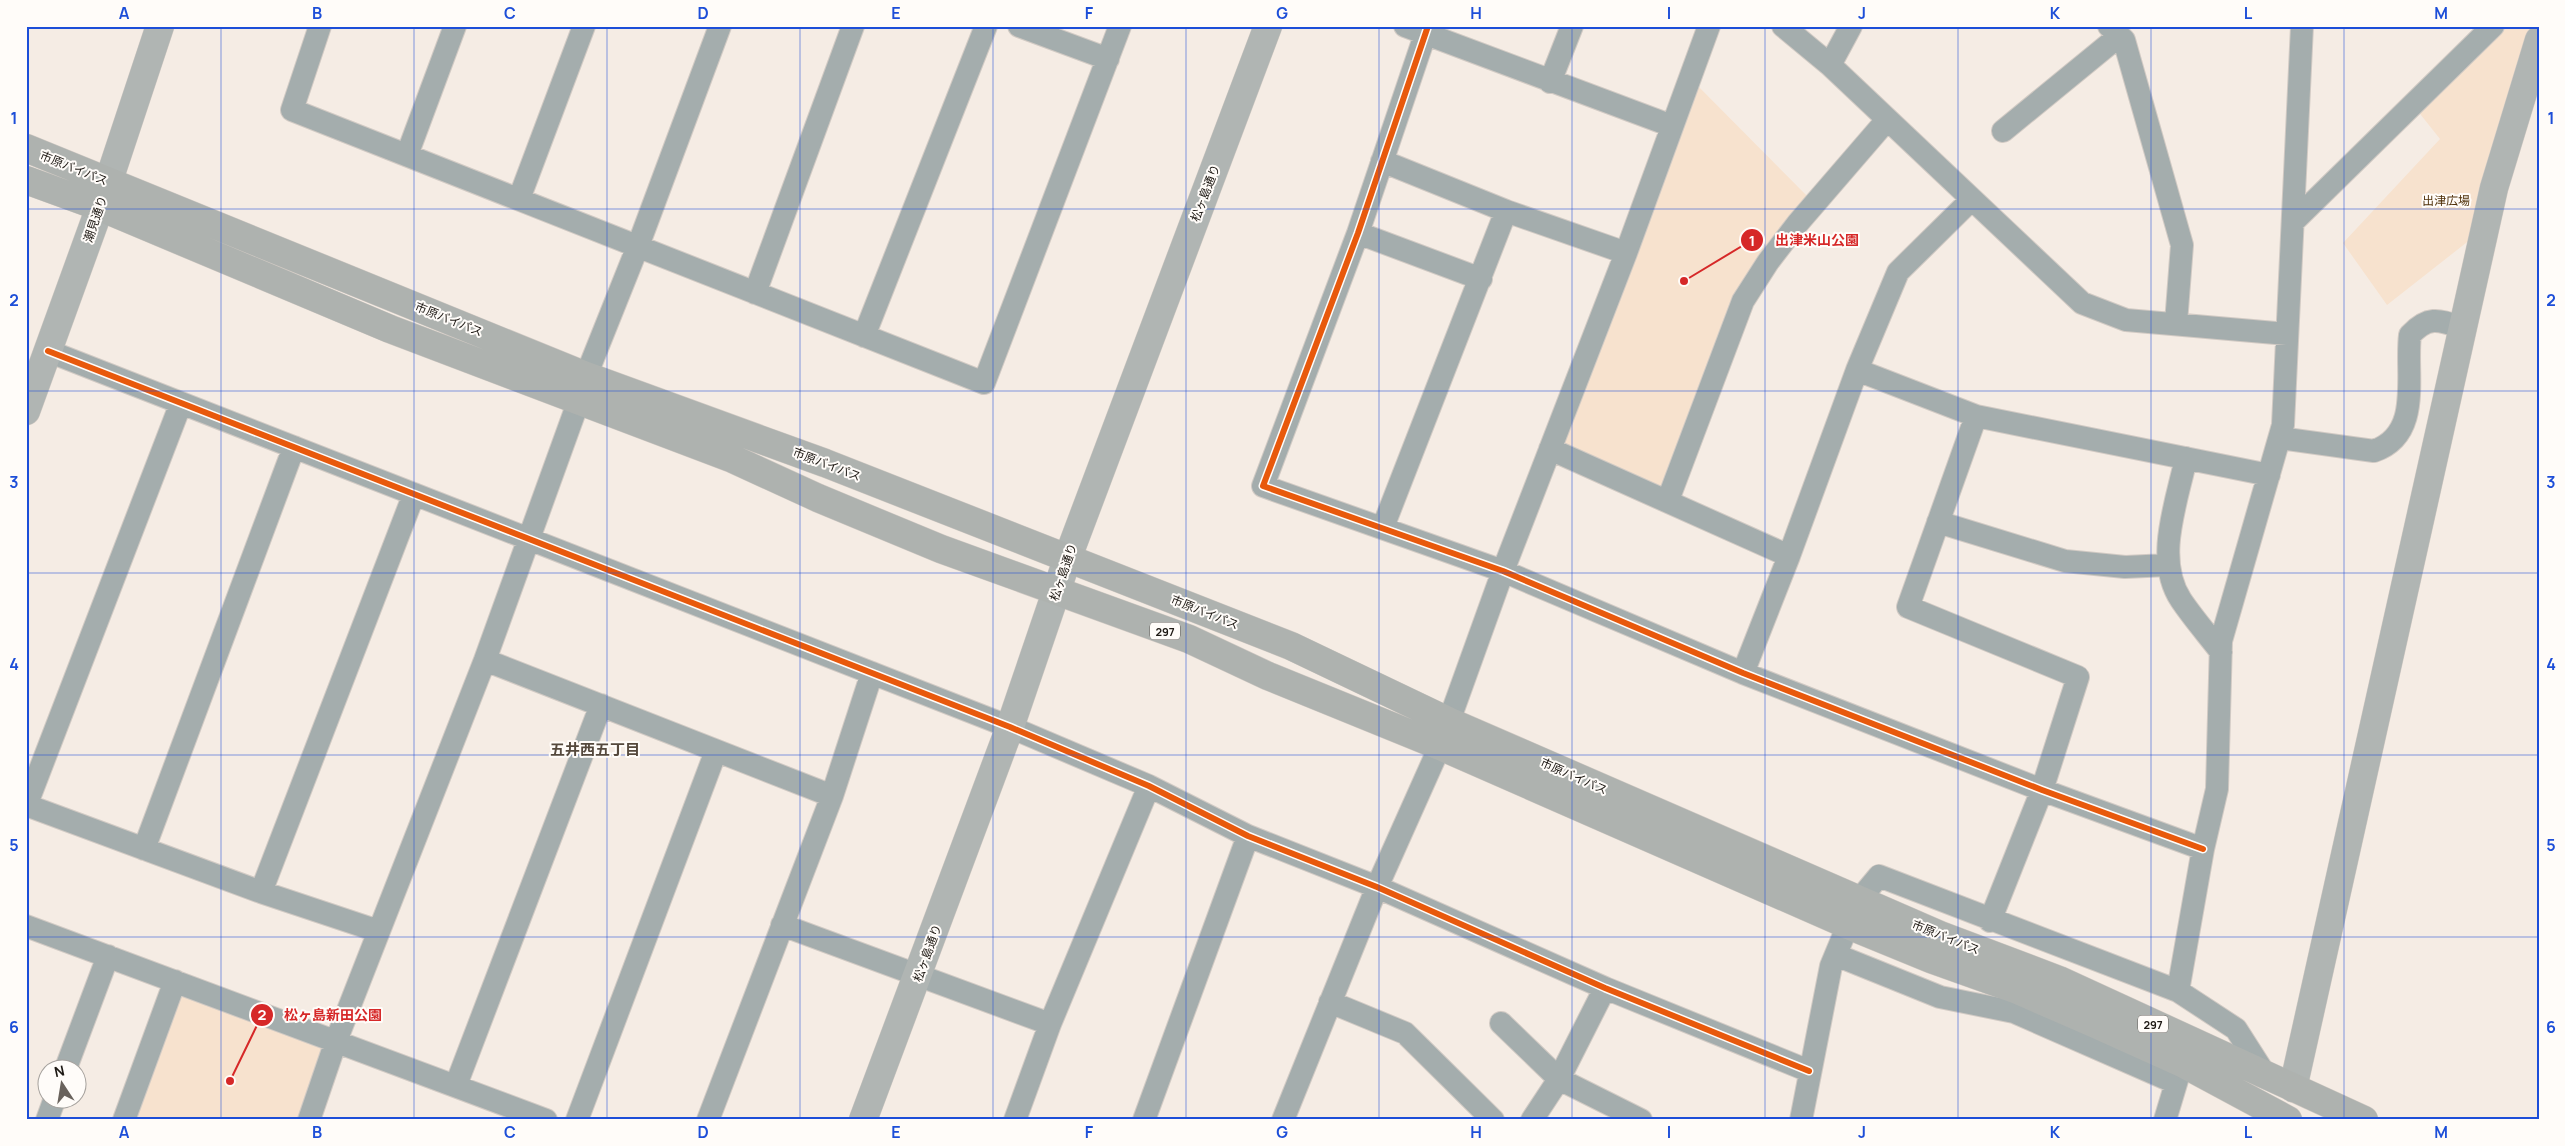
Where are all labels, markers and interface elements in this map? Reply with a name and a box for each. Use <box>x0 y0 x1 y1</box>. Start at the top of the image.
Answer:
text: A <box>119 2 130 24</box>
text: B <box>312 2 322 24</box>
text: C <box>504 2 516 24</box>
text: D <box>697 2 709 24</box>
text: E <box>891 2 901 24</box>
text: F <box>1085 2 1094 24</box>
text: G <box>1276 2 1288 24</box>
text: H <box>1470 2 1482 24</box>
text: I <box>1667 2 1671 24</box>
text: J <box>1858 2 1866 24</box>
text: K <box>2050 2 2061 24</box>
text: L <box>2244 2 2253 24</box>
text: M <box>2434 2 2448 24</box>
text: 1 <box>10 107 18 129</box>
text: 1 <box>2547 107 2555 129</box>
street label: 市原バイパス <box>38 147 110 189</box>
street label: 松ヶ島通り <box>1186 162 1224 224</box>
park label: 出津広場 <box>2422 192 2470 209</box>
street label: 潮見通り <box>79 194 111 244</box>
callout: 出津米山公園 <box>1740 226 1869 255</box>
text: 1 <box>1749 230 1755 251</box>
text: 出津米山公園 <box>1775 230 1859 249</box>
text: 2 <box>9 289 19 311</box>
text: 2 <box>2546 289 2556 311</box>
street label: 市原バイパス <box>413 298 485 340</box>
street label: 市原バイパス <box>790 443 864 485</box>
text: 3 <box>9 471 19 493</box>
text: 3 <box>2546 471 2556 493</box>
street label: 松ヶ島通り <box>1045 541 1081 603</box>
street label: 市原バイパス <box>1169 591 1241 633</box>
road number: 297 <box>1150 622 1180 640</box>
text: 4 <box>9 653 19 675</box>
text: 4 <box>2546 653 2556 675</box>
district label: 五井西五丁目 <box>550 739 640 760</box>
street label: 市原バイパス <box>1538 754 1610 798</box>
text: 5 <box>9 834 19 856</box>
text: 5 <box>2546 834 2556 856</box>
street label: 市原バイパス <box>1910 916 1982 958</box>
street label: 松ヶ島通り <box>909 922 945 984</box>
callout: 松ヶ島新田公園 <box>249 1000 392 1029</box>
text: 2 <box>258 1004 267 1025</box>
text: 松ヶ島新田公園 <box>284 1005 382 1024</box>
text: 6 <box>9 1016 19 1038</box>
road number: 297 <box>2138 1016 2168 1032</box>
text: 6 <box>2546 1016 2556 1038</box>
north arrow <box>38 1058 88 1108</box>
text: N <box>52 1060 66 1081</box>
text: A <box>119 1121 130 1143</box>
text: B <box>312 1121 322 1143</box>
text: C <box>504 1121 516 1143</box>
text: D <box>697 1121 709 1143</box>
text: E <box>891 1121 901 1143</box>
text: F <box>1085 1121 1094 1143</box>
text: G <box>1276 1121 1288 1143</box>
text: H <box>1470 1121 1482 1143</box>
text: I <box>1667 1121 1671 1143</box>
text: J <box>1858 1121 1866 1143</box>
text: K <box>2050 1121 2061 1143</box>
text: L <box>2244 1121 2253 1143</box>
text: M <box>2434 1121 2448 1143</box>

